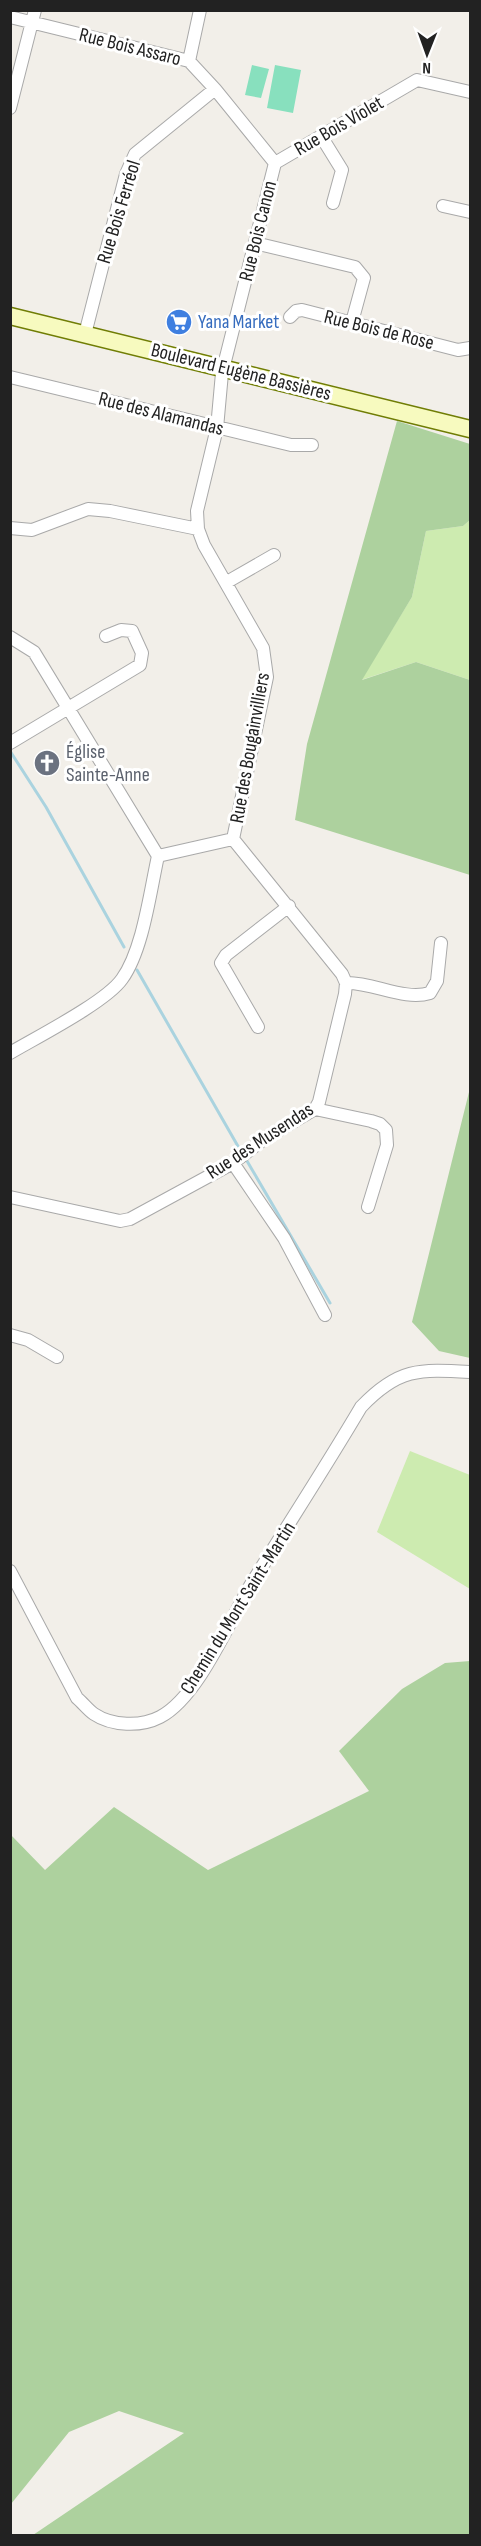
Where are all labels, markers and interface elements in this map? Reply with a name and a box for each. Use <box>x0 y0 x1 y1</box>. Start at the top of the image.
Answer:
street label: Rue Bois Assaro <box>77 23 183 71</box>
north arrow <box>397 24 457 84</box>
text: N <box>422 58 431 77</box>
street label: Rue Bois Violet <box>290 91 388 161</box>
street label: Rue Bois Ferréol <box>92 157 146 267</box>
street label: Rue Bois Canon <box>234 178 282 284</box>
street label: Rue Bois de Rose <box>322 305 436 355</box>
supermarket icon: Yana Market <box>164 307 194 337</box>
place label: Yana Market <box>198 310 279 334</box>
street label: Boulevard Eugène Bassières <box>148 338 334 406</box>
street label: Rue des Alamandas <box>96 387 226 441</box>
street label: Rue des Bougainvilliers <box>225 671 275 825</box>
place label: Église Sainte-Anne <box>66 740 150 787</box>
church icon: Église Sainte-Anne <box>32 748 62 778</box>
street label: Rue des Musendas <box>202 1097 318 1185</box>
street label: Chemin du Mont Saint-Martin <box>175 1517 301 1699</box>

